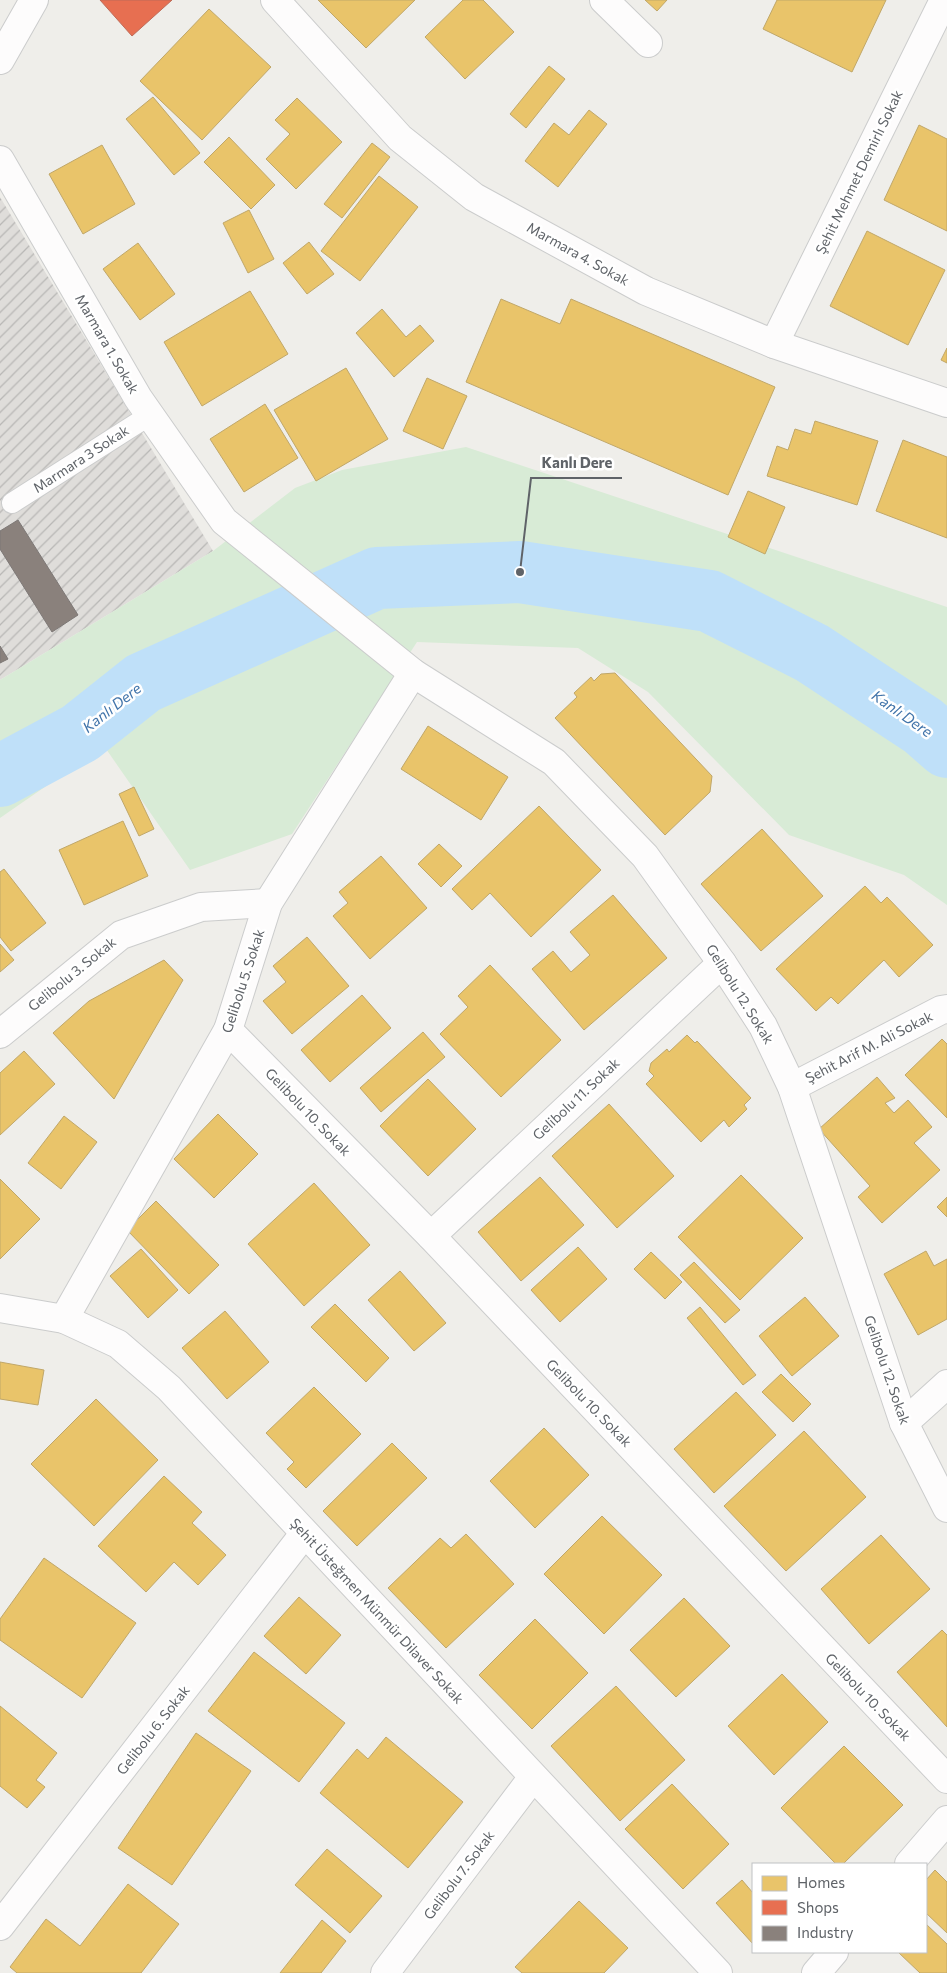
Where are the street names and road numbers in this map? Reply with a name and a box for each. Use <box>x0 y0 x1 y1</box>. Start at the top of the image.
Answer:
street label: Şehit Mehmet Demirlı Sokak <box>811 87 906 257</box>
street label: Marmara 4. Sokak <box>524 218 633 289</box>
street label: Marmara 1. Sokak <box>72 291 143 397</box>
street label: Marmara 3 Sokak <box>30 421 132 496</box>
street label: Gelibolu 5. Sokak <box>218 926 267 1035</box>
street label: Gelibolu 3. Sokak <box>24 933 119 1014</box>
street label: Gelibolu 12. Sokak <box>703 941 778 1047</box>
street label: Şehit Arif M. Ali Sokak <box>802 1007 936 1086</box>
street label: Gelibolu 11. Sokak <box>529 1054 623 1143</box>
street label: Gelibolu 10. Sokak <box>262 1064 355 1159</box>
street label: Gelibolu 12. Sokak <box>861 1313 914 1427</box>
street label: Gelibolu 10. Sokak <box>543 1355 636 1450</box>
street label: Şehit Üsteğmen Münmür Dilaver Sokak <box>287 1515 468 1707</box>
street label: Gelibolu 10. Sokak <box>822 1649 915 1744</box>
street label: Gelibolu 6. Sokak <box>112 1681 193 1778</box>
street label: Gelibolu 7. Sokak <box>420 1827 498 1923</box>

